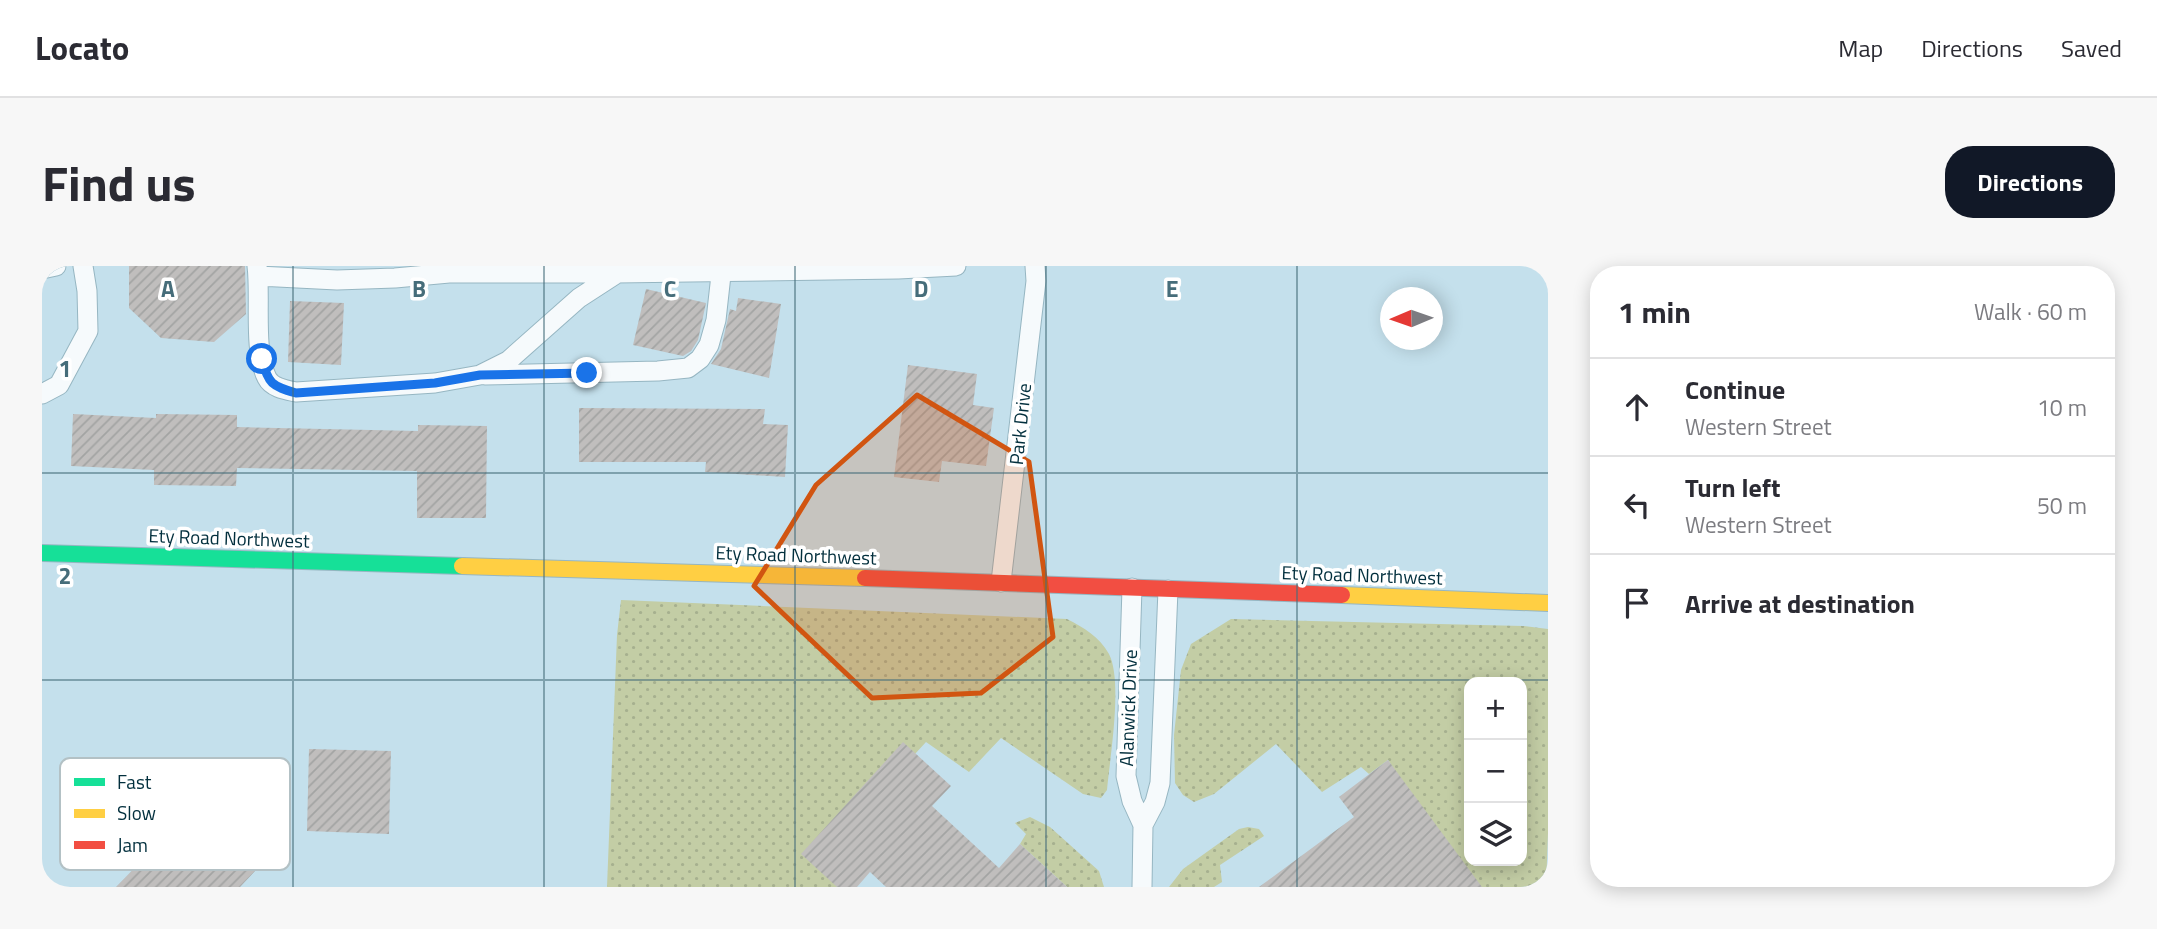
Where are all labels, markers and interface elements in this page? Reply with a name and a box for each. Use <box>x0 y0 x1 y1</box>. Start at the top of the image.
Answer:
text: Locato <box>35 23 129 73</box>
text: Map <box>1838 30 1883 66</box>
text: Directions <box>1921 30 2023 66</box>
text: Saved <box>2061 30 2122 66</box>
text: Find us <box>42 145 196 220</box>
button: Directions <box>1945 146 2115 218</box>
text: A <box>161 271 175 306</box>
text: B <box>412 271 426 306</box>
text: C <box>664 271 676 306</box>
text: D <box>914 271 928 306</box>
text: E <box>1166 271 1178 306</box>
north arrow <box>1380 287 1443 350</box>
text: 1 min <box>1618 289 1691 335</box>
text: Walk · 60 m <box>1974 294 2087 329</box>
route start <box>246 343 277 374</box>
text: 1 <box>59 351 71 386</box>
route end <box>571 357 602 388</box>
text: Continue <box>1685 370 1785 409</box>
street label: Park Drive <box>1001 382 1038 466</box>
icon: ahead <box>1618 388 1656 426</box>
text: 10 m <box>2037 390 2087 425</box>
text: Western Street <box>1685 409 1832 444</box>
text: Turn left <box>1685 468 1780 507</box>
icon: left <box>1618 486 1656 524</box>
text: 50 m <box>2037 488 2087 523</box>
text: Western Street <box>1685 507 1832 542</box>
street label: Ety Road Northwest <box>148 520 310 555</box>
street label: Ety Road Northwest <box>715 537 877 572</box>
street label: Ety Road Northwest <box>1281 557 1443 592</box>
text: 2 <box>59 558 71 593</box>
icon: arrive <box>1618 584 1656 622</box>
text: Arrive at destination <box>1685 584 1915 623</box>
street label: Alanwick Drive <box>1111 649 1144 767</box>
map controls <box>1464 677 1527 866</box>
button: + <box>1464 677 1527 740</box>
button: − <box>1464 740 1527 803</box>
legend <box>60 758 290 870</box>
text: Fast <box>117 767 152 796</box>
text: Slow <box>117 798 156 827</box>
button: layers <box>1464 803 1527 866</box>
text: Jam <box>117 830 148 859</box>

